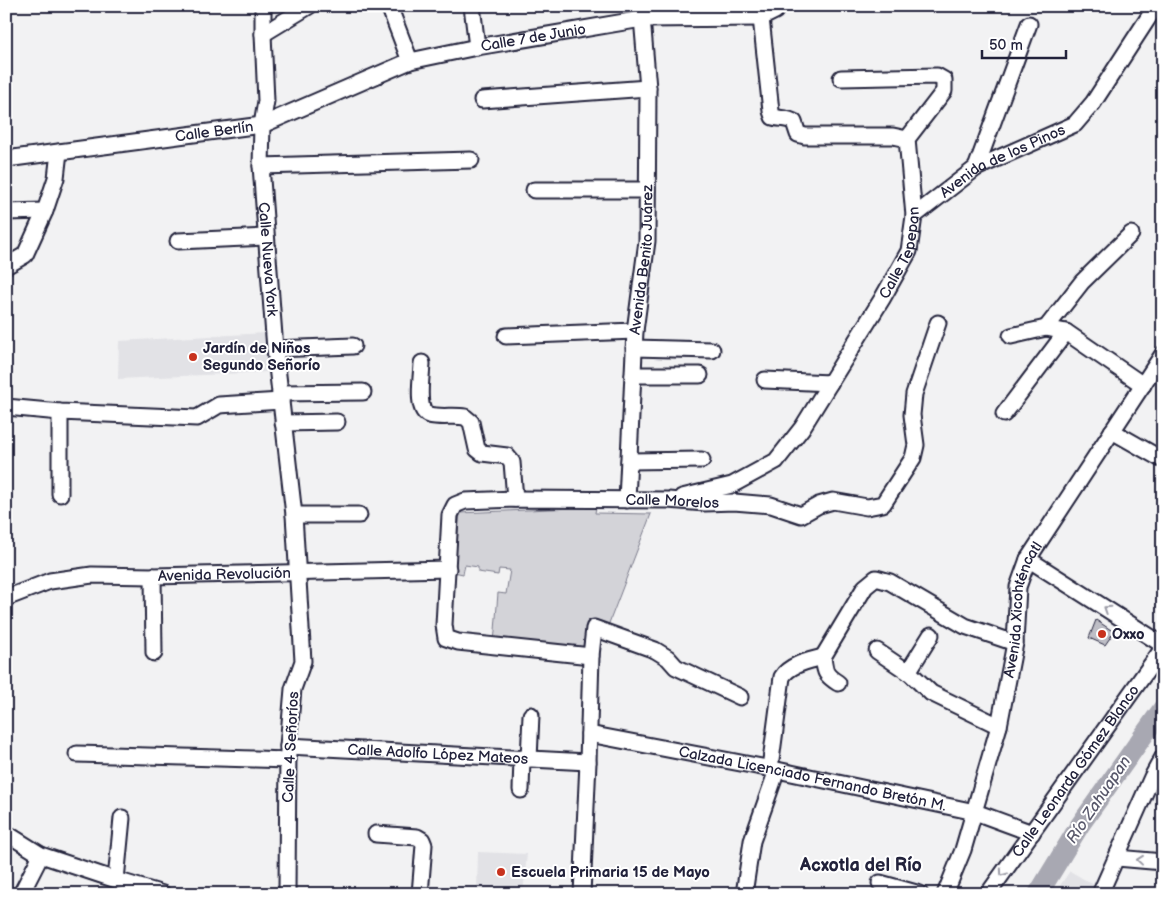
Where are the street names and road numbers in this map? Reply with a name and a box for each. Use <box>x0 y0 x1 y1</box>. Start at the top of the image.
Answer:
street label: Calle 7 de Junio <box>479 19 587 56</box>
street label: Calle Berlín <box>174 117 254 146</box>
street label: Avenida de los Pinos <box>936 120 1069 202</box>
street label: Avenida Benito Juárez <box>625 184 657 336</box>
street label: Calle Nueva York <box>254 201 282 318</box>
street label: Calle Tepepan <box>875 206 924 302</box>
street label: Calle Morelos <box>626 490 720 513</box>
street label: Avenida Xicohténcatl <box>999 538 1046 679</box>
street label: Avenida Revolución <box>158 563 291 585</box>
street label: Calle Leonarda Gómez Blanco <box>1008 681 1143 861</box>
street label: Calle 4 Señoríos <box>279 690 303 803</box>
street label: Calle Adolfo López Mateos <box>347 740 529 768</box>
street label: Calzada Licenciado Fernando Bretón M. <box>677 742 948 815</box>

